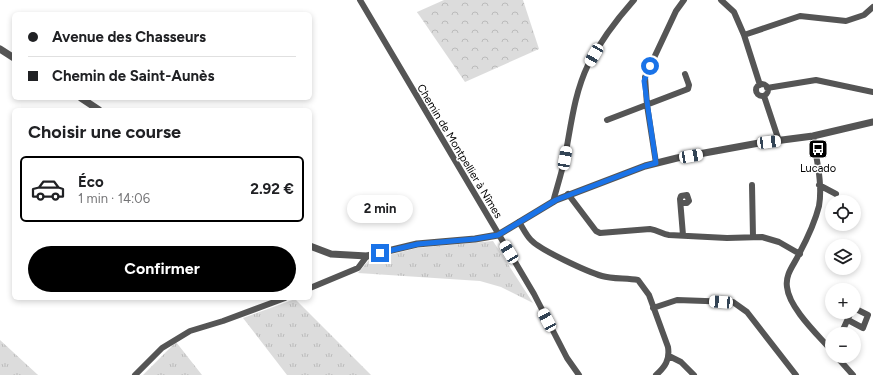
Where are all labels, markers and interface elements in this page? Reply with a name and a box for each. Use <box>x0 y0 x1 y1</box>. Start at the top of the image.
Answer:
text: Avenue des Chasseurs <box>52 28 206 46</box>
car <box>583 42 605 68</box>
route start <box>641 57 659 75</box>
text: Chemin de Saint-Aunès <box>52 67 214 85</box>
street label: Chemin de Montpellier à Nîmes <box>414 82 505 221</box>
text: Choisir une course <box>28 121 181 143</box>
car <box>756 135 782 149</box>
bus stop icon: Lucado <box>807 138 829 160</box>
car <box>557 145 573 171</box>
car <box>678 148 704 164</box>
place label: Lucado <box>800 162 836 175</box>
icon: car <box>30 171 66 207</box>
text: Éco <box>78 173 104 191</box>
text: 2.92 € <box>250 180 294 198</box>
text: 1 min · 14:06 <box>78 191 150 206</box>
callout: 2 min <box>347 195 413 223</box>
map controls <box>825 195 861 363</box>
button: locate <box>825 195 861 231</box>
text: 2 min <box>364 201 396 216</box>
car <box>498 239 520 265</box>
button: layers <box>825 239 861 275</box>
route end <box>371 244 389 262</box>
button: Confirmer <box>28 246 296 292</box>
button: + <box>825 283 861 319</box>
car <box>709 295 733 309</box>
car <box>536 307 558 333</box>
button: − <box>825 327 861 363</box>

